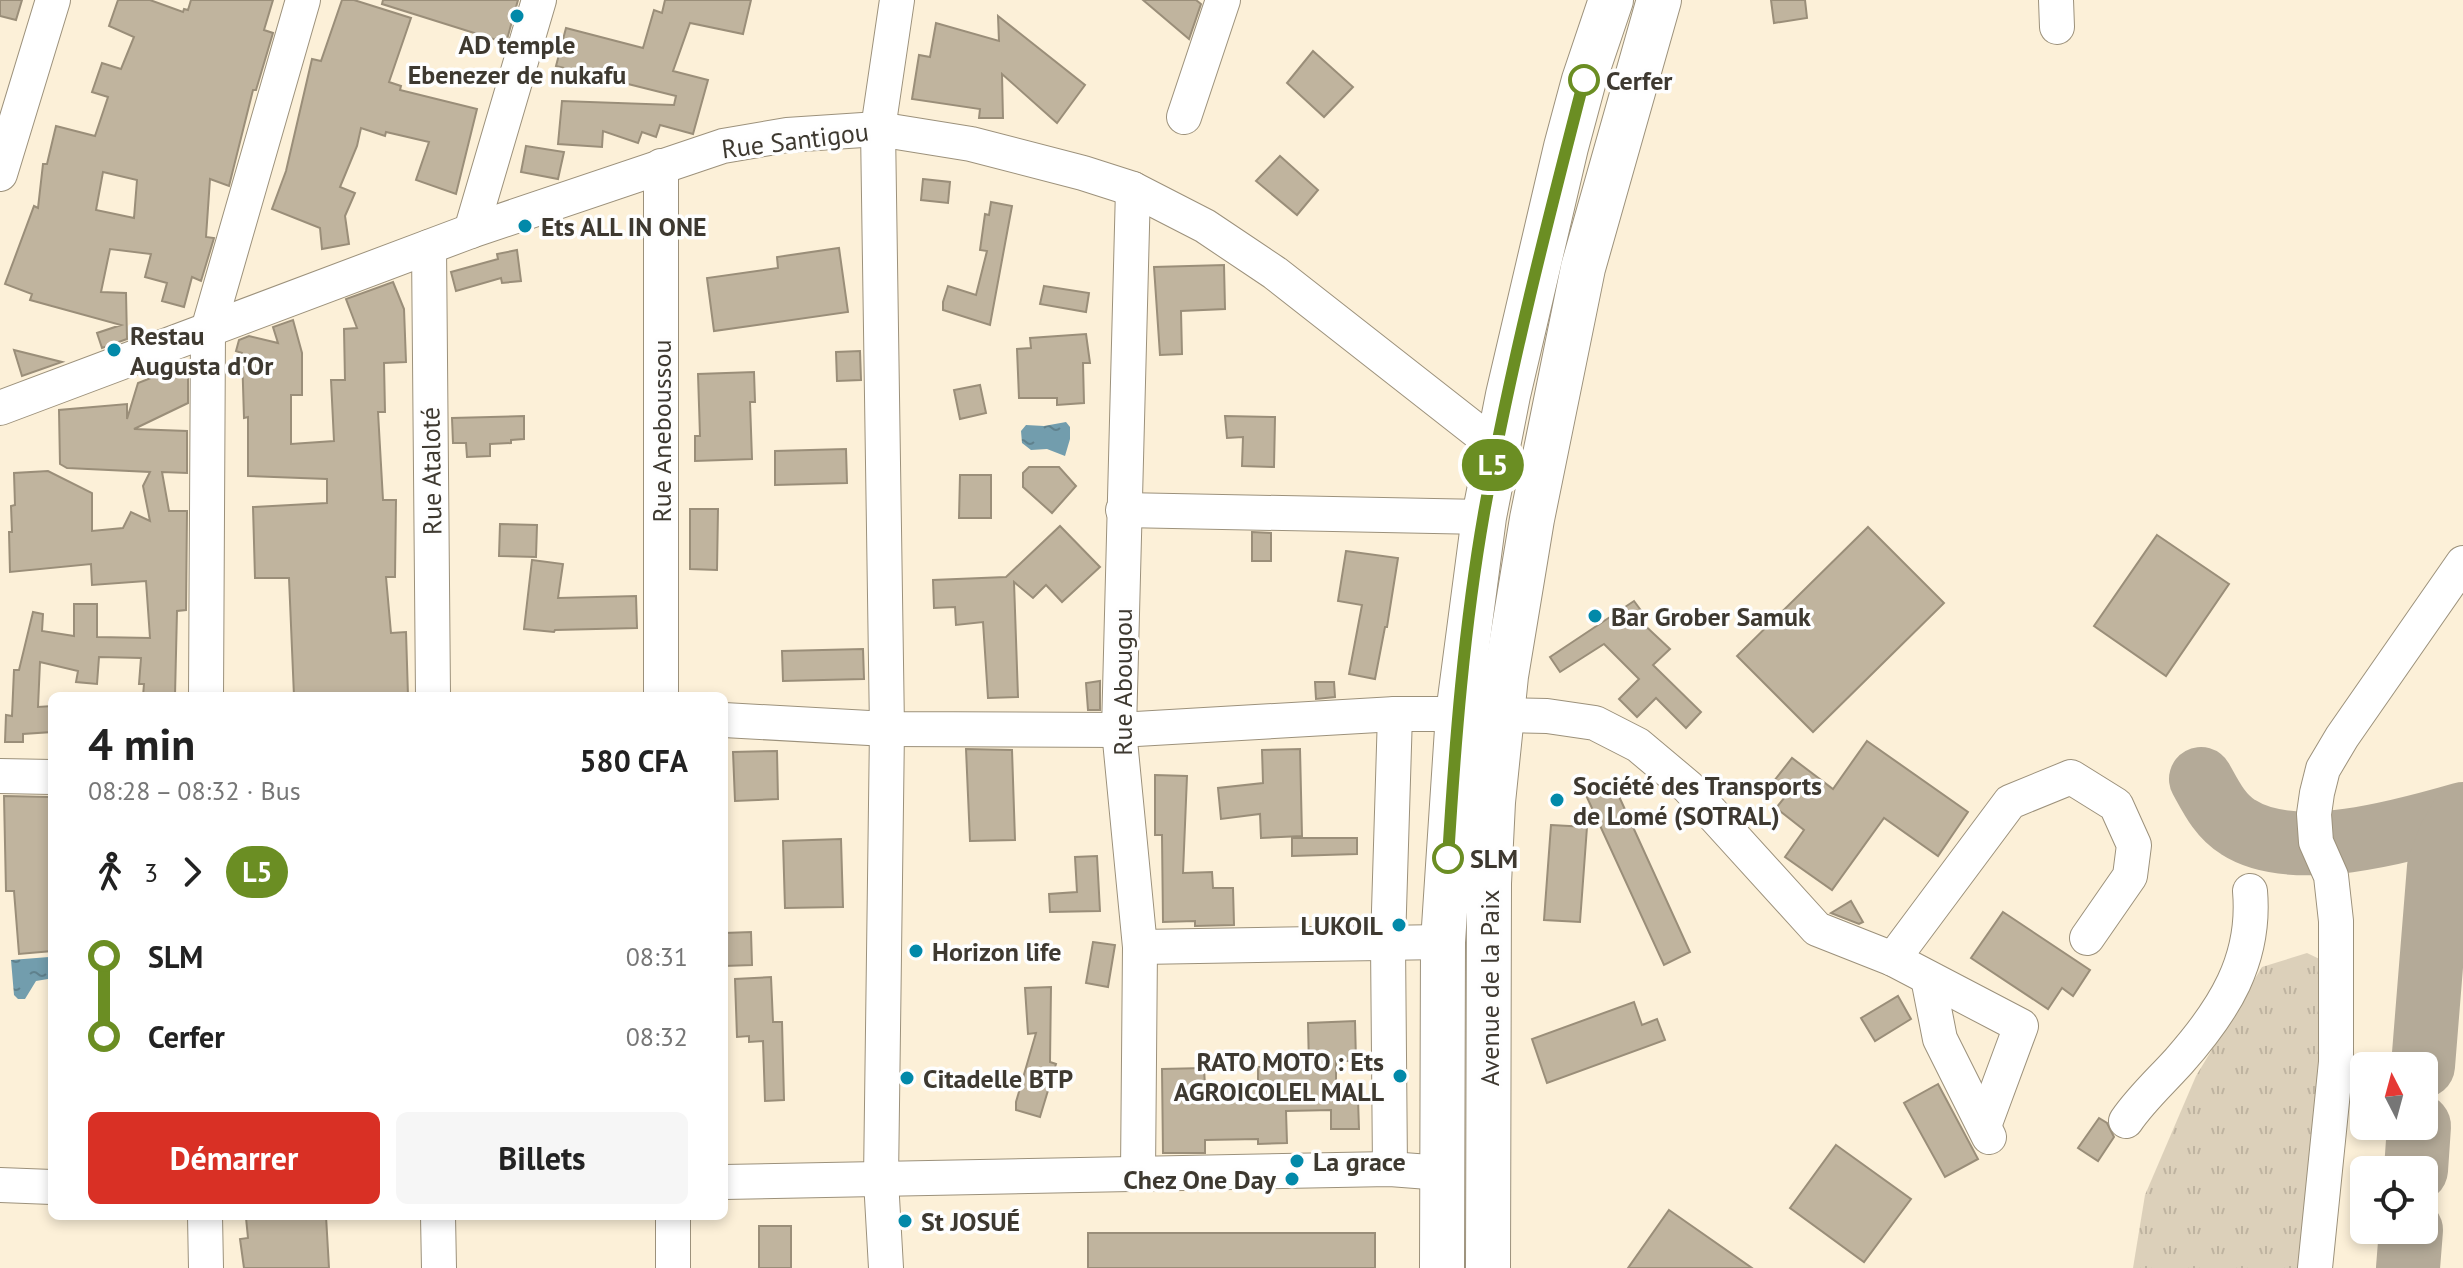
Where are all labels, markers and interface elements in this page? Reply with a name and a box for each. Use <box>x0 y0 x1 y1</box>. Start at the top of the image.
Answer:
marker: AD temple Ebenezer de nukafu <box>508 7 526 25</box>
place label: AD temple Ebenezer de nukafu <box>408 28 626 91</box>
place label: Cerfer <box>1606 64 1673 97</box>
marker: Cerfer <box>1569 65 1599 95</box>
street label: Rue Santigou <box>720 115 870 165</box>
place label: Ets ALL IN ONE <box>541 210 707 243</box>
marker: Ets ALL IN ONE <box>516 217 534 235</box>
place label: Restau Augusta d'Or <box>130 319 274 382</box>
street label: Rue Aneboussou <box>645 339 678 523</box>
marker: Restau Augusta d'Or <box>105 341 123 359</box>
street label: Rue Ataloté <box>413 407 449 535</box>
line badge: L5 <box>1457 439 1529 491</box>
text: L5 <box>1478 446 1508 483</box>
place label: Bar Grober Samuk <box>1611 600 1811 633</box>
marker: Bar Grober Samuk <box>1586 607 1604 625</box>
street label: Rue Abougou <box>1106 608 1139 756</box>
text: 4 min <box>88 715 195 772</box>
text: 580 CFA <box>580 741 688 780</box>
place label: Société des Transports de Lomé (SOTRAL) <box>1573 769 1822 832</box>
text: 08:28 – 08:32 · Bus <box>88 774 301 807</box>
marker: Société des Transports de Lomé (SOTRAL) <box>1548 791 1566 809</box>
place label: SLM <box>1470 842 1518 875</box>
marker: SLM <box>1433 843 1463 873</box>
icon: walk <box>88 850 132 894</box>
icon: forward <box>170 850 214 894</box>
text: L5 <box>242 853 272 890</box>
text: 3 <box>144 856 158 889</box>
street label: Avenue de la Paix <box>1473 890 1506 1086</box>
place label: LUKOIL <box>1300 909 1384 942</box>
marker: LUKOIL <box>1390 916 1408 934</box>
place label: Horizon life <box>932 935 1061 968</box>
text: SLM <box>148 937 203 976</box>
text: 08:31 <box>626 940 688 973</box>
marker: Horizon life <box>907 942 925 960</box>
text: Cerfer <box>148 1017 225 1056</box>
text: 08:32 <box>626 1020 688 1053</box>
place label: RATO MOTO : Ets AGROICOLEL MALL <box>1174 1045 1385 1108</box>
north arrow <box>2350 1052 2438 1140</box>
map controls <box>2350 1052 2438 1244</box>
place label: Citadelle BTP <box>923 1062 1073 1095</box>
marker: RATO MOTO : Ets AGROICOLEL MALL <box>1391 1067 1409 1085</box>
marker: Citadelle BTP <box>898 1069 916 1087</box>
button: Démarrer <box>88 1112 380 1204</box>
button: Billets <box>396 1112 688 1204</box>
place label: La grace <box>1313 1145 1406 1178</box>
marker: La grace <box>1288 1152 1306 1170</box>
button: locate <box>2350 1156 2438 1244</box>
place label: Chez One Day <box>1123 1163 1277 1196</box>
marker: Chez One Day <box>1283 1170 1301 1188</box>
place label: St JOSUÉ <box>921 1205 1020 1238</box>
marker: St JOSUÉ <box>896 1212 914 1230</box>

